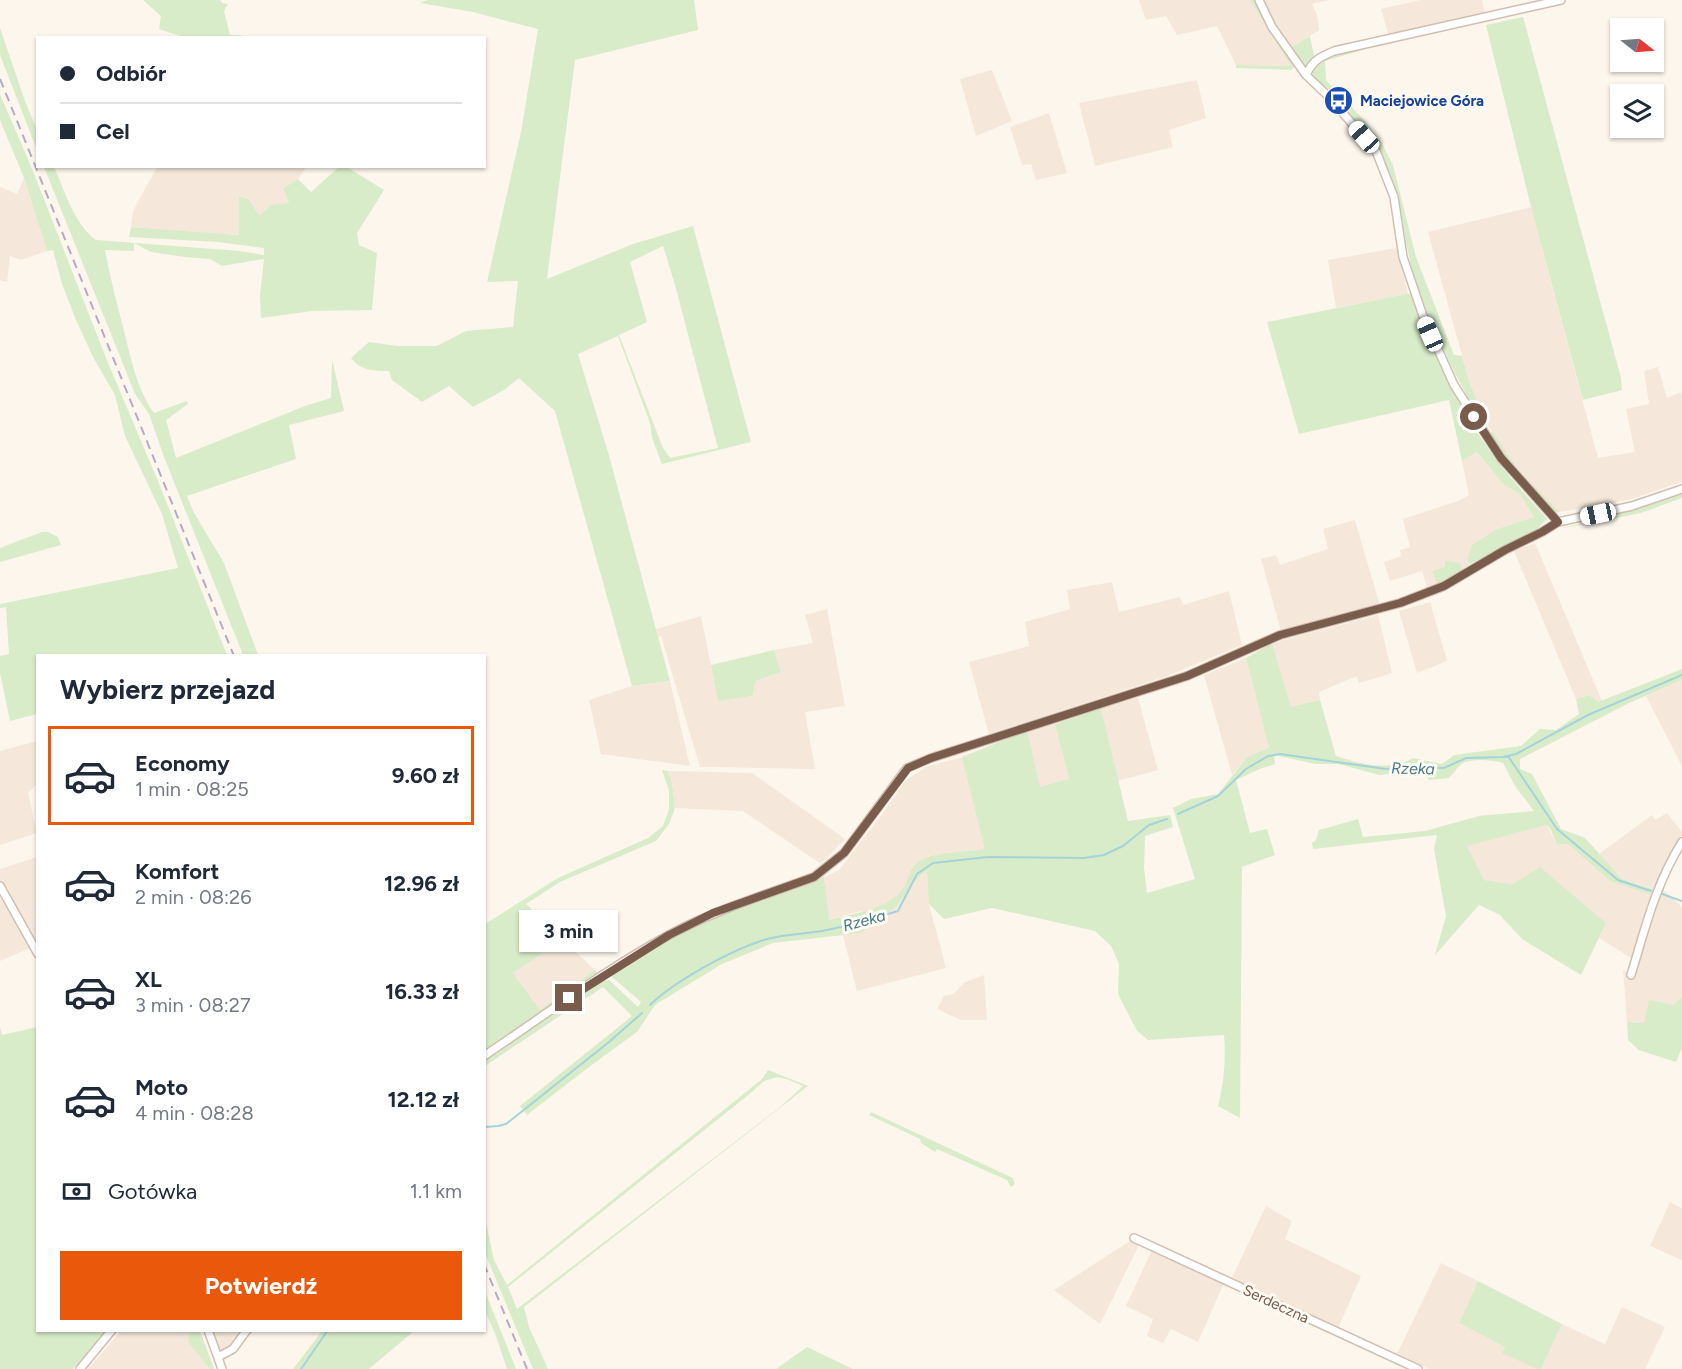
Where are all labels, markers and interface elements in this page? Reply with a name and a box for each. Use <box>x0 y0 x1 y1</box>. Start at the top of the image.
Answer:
north arrow <box>1610 18 1664 72</box>
map controls <box>1610 18 1664 138</box>
text: Odbiór <box>96 60 166 87</box>
button: layers <box>1610 84 1664 138</box>
bus stop icon: Maciejowice Góra <box>1323 85 1355 117</box>
place label: Maciejowice Góra <box>1360 92 1484 110</box>
text: Cel <box>96 118 130 145</box>
car <box>1345 118 1383 156</box>
car <box>1414 314 1446 354</box>
route start <box>1460 403 1487 430</box>
car <box>1579 501 1617 527</box>
text: Wybierz przejazd <box>60 673 275 706</box>
icon: car <box>63 749 117 803</box>
text: Economy <box>135 750 230 777</box>
water label: Rzeka <box>1391 759 1435 778</box>
text: 9.60 zł <box>392 762 459 789</box>
text: 1 min · 08:25 <box>135 777 249 801</box>
icon: car <box>63 857 117 911</box>
text: Komfort <box>135 858 219 885</box>
text: 12.96 zł <box>384 870 459 897</box>
text: 2 min · 08:26 <box>135 885 252 909</box>
water label: Rzeka <box>841 906 888 935</box>
callout: 3 min <box>520 911 618 953</box>
text: 3 min <box>544 919 593 943</box>
icon: car <box>63 965 117 1019</box>
text: XL <box>135 966 162 993</box>
text: 16.33 zł <box>385 978 459 1005</box>
route end <box>555 984 582 1011</box>
text: 3 min · 08:27 <box>135 993 251 1017</box>
icon: car <box>63 1073 117 1127</box>
text: Moto <box>135 1074 188 1101</box>
text: 12.12 zł <box>387 1086 459 1113</box>
text: 4 min · 08:28 <box>135 1101 254 1125</box>
icon: cash <box>60 1175 93 1208</box>
text: Gotówka <box>108 1178 197 1205</box>
text: 1.1 km <box>410 1179 462 1203</box>
button: Potwierdź <box>60 1251 462 1320</box>
street label: Serdeczna <box>1240 1281 1312 1327</box>

